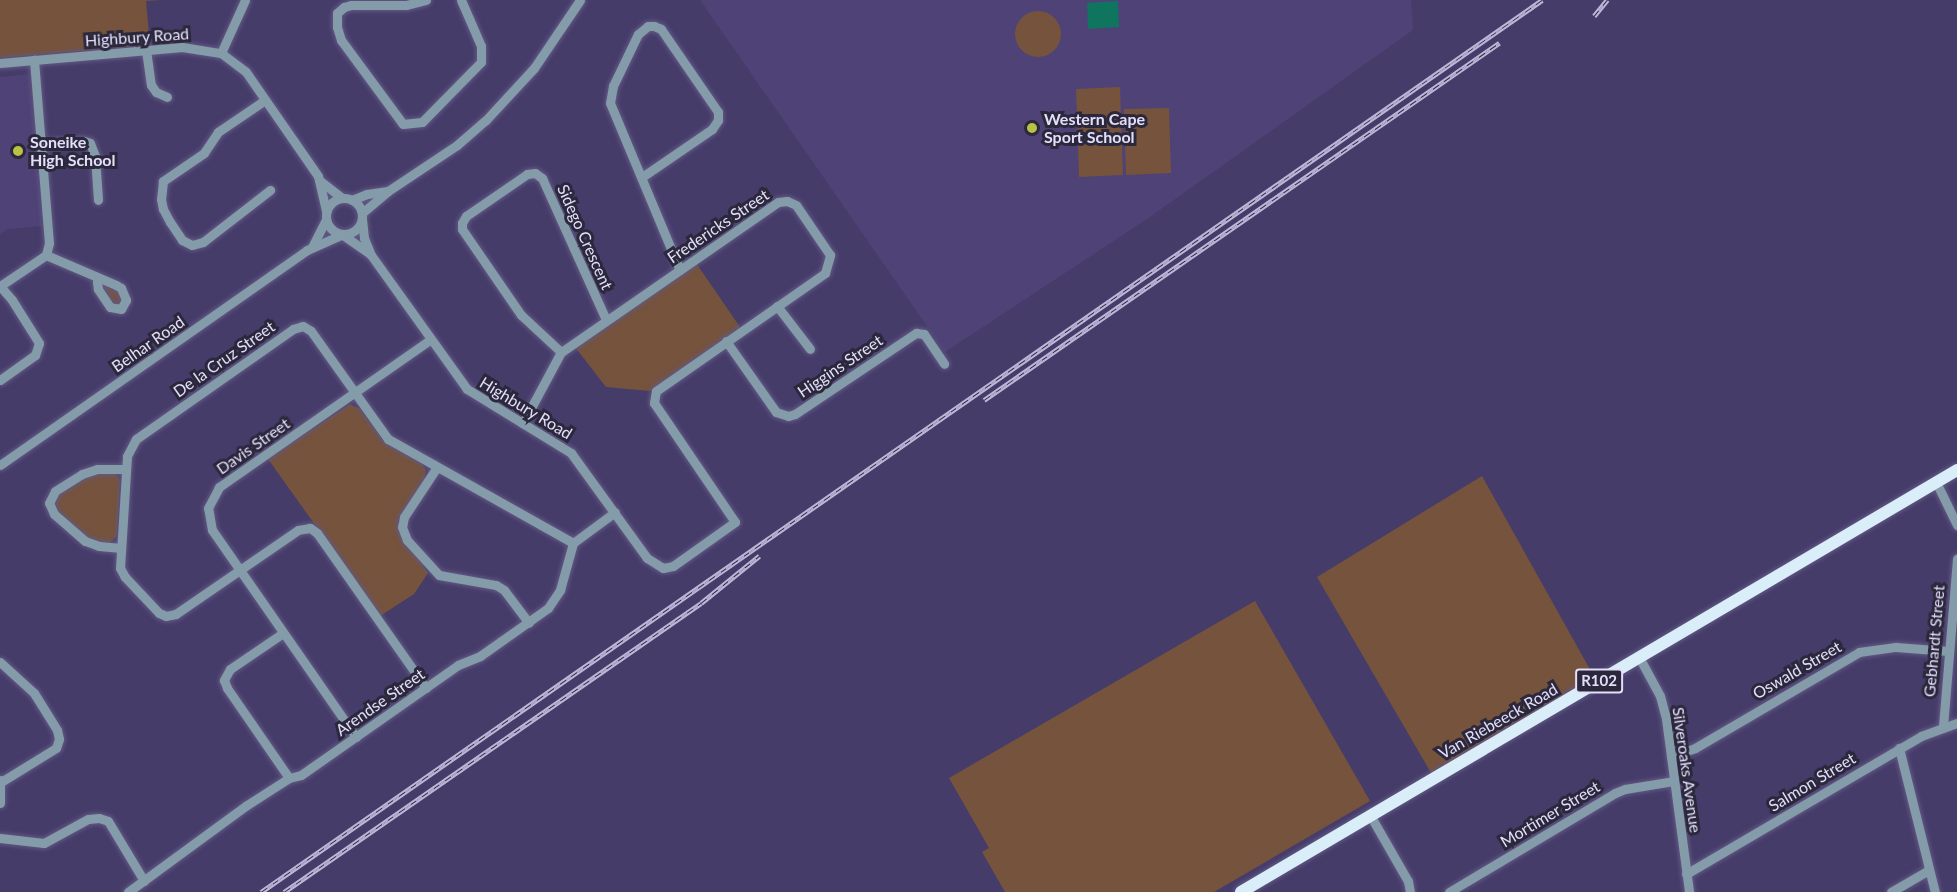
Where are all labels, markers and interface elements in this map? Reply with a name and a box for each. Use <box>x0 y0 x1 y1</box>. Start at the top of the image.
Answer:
street label: Highbury Road <box>84 24 190 50</box>
place label: Western Cape Sport School <box>1044 109 1145 147</box>
marker: Western Cape Sport School <box>1025 121 1039 135</box>
place label: Soneike High School <box>30 132 115 170</box>
marker: Soneike High School <box>11 144 25 158</box>
street label: Sidego Crescent <box>553 181 617 293</box>
street label: Fredericks Street <box>664 185 772 267</box>
street label: Belhar Road <box>108 312 188 376</box>
street label: De la Cruz Street <box>170 317 278 401</box>
street label: Higgins Street <box>794 331 886 401</box>
street label: Highbury Road <box>476 373 576 443</box>
street label: Davis Street <box>213 414 293 478</box>
street label: Gebhardt Street <box>1920 584 1948 698</box>
street label: Oswald Street <box>1749 637 1845 703</box>
street label: Arendse Street <box>332 664 428 740</box>
road number: R102 <box>1575 669 1623 693</box>
street label: Van Riebeeck Road <box>1435 679 1561 763</box>
street label: Silveroaks Avenue <box>1669 706 1705 834</box>
street label: Salmon Street <box>1765 749 1859 815</box>
street label: Mortimer Street <box>1497 777 1603 851</box>

